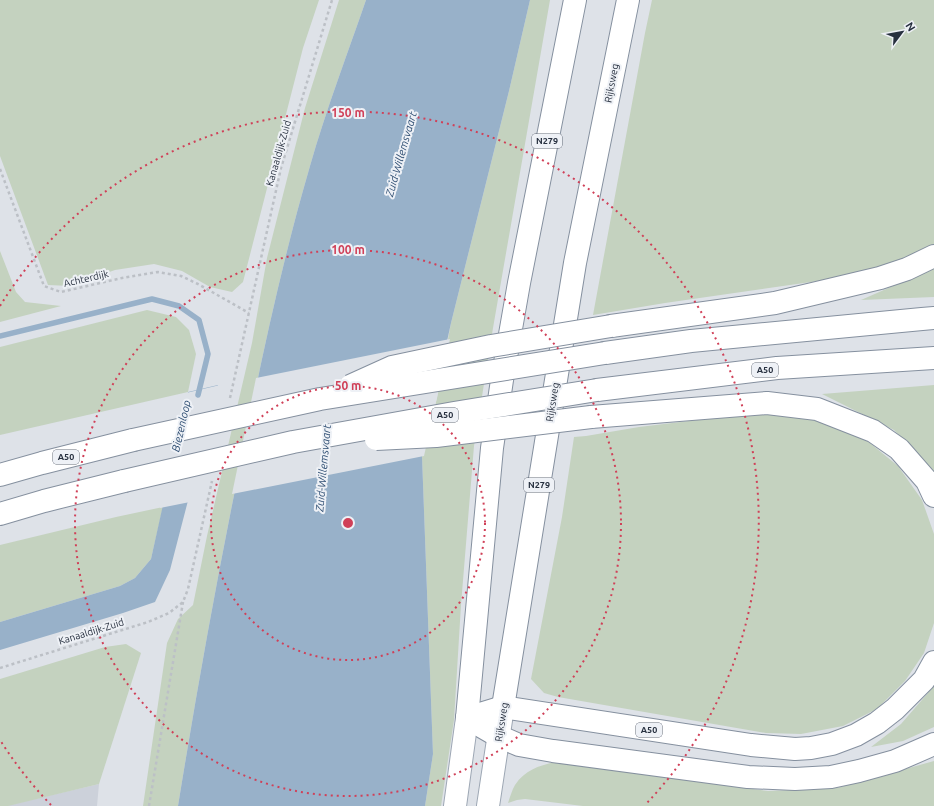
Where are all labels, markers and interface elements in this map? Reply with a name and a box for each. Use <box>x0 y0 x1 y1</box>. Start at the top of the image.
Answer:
north arrow <box>882 12 922 52</box>
text: N <box>903 20 918 33</box>
street label: Rijksweg <box>602 63 621 104</box>
text: 150 m <box>331 106 365 119</box>
water label: Zuid-Willemsvaart <box>383 110 419 199</box>
street label: Kanaaldijk-Zuid <box>264 119 293 187</box>
road number: N279 <box>532 134 562 148</box>
text: 100 m <box>331 243 365 256</box>
street label: Achterdijk <box>63 268 110 289</box>
road number: A50 <box>752 363 778 377</box>
text: 50 m <box>335 379 361 392</box>
street label: Rijksweg <box>544 382 561 422</box>
water label: Biezenloop <box>169 399 193 453</box>
road number: A50 <box>432 408 458 422</box>
water label: Zuid-Willemsvaart <box>313 423 333 513</box>
road number: A50 <box>53 450 79 464</box>
road number: N279 <box>524 478 554 492</box>
centre of rings <box>341 516 355 530</box>
street label: Kanaaldijk-Zuid <box>57 616 125 647</box>
street label: Rijksweg <box>493 702 510 742</box>
road number: A50 <box>636 723 662 737</box>

